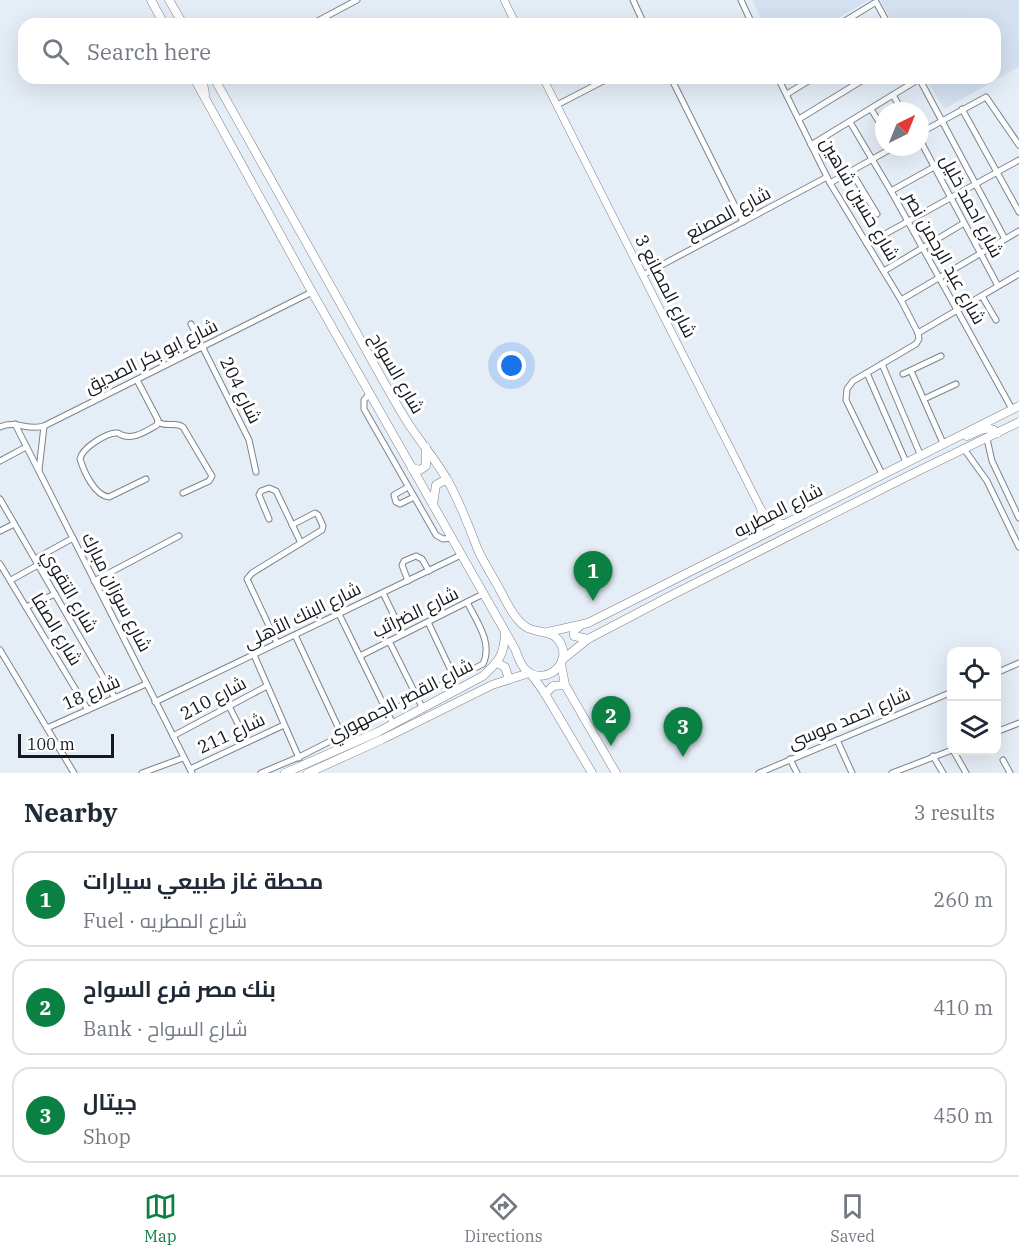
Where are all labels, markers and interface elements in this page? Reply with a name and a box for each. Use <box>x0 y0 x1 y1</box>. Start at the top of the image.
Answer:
search box <box>18 18 1001 84</box>
icon: search <box>39 35 72 68</box>
text: Search here <box>87 37 211 66</box>
north arrow <box>875 102 929 156</box>
street label: شارع حسين شاهين <box>814 133 905 265</box>
street label: شارع احمد خليل <box>934 151 1009 262</box>
street label: شارع المصنع <box>682 181 775 246</box>
street label: شارع عبد الرحمن نصر <box>898 187 991 329</box>
street label: شارع المصانع 3 <box>629 231 702 342</box>
street label: شارع ابو بكر الصديق <box>81 314 222 399</box>
street label: شارع السواح <box>364 328 429 418</box>
your location <box>497 351 526 380</box>
street label: شارع 204 <box>214 353 267 428</box>
street label: شارع المطريه <box>730 478 827 543</box>
street label: شارع سوزان مبارك <box>76 528 157 656</box>
street label: شارع التقوي <box>34 545 103 638</box>
pin: 1 <box>574 552 612 601</box>
street label: شارع البنك الأهلى <box>239 577 365 654</box>
street label: شارع الضرائب <box>368 581 462 644</box>
street label: شارع الصفا <box>25 588 88 670</box>
map controls <box>947 647 1001 755</box>
button: locate <box>947 647 1001 701</box>
street label: شارع القصر الجمهوري <box>323 653 478 749</box>
street label: شارع 18 <box>59 669 124 716</box>
street label: شارع 210 <box>176 671 250 726</box>
street label: شارع احمد موسى <box>784 682 914 755</box>
pin: 2 <box>592 696 630 746</box>
button: layers <box>947 701 1001 755</box>
street label: شارع 211 <box>194 707 269 759</box>
pin: 3 <box>664 708 702 757</box>
scale bar <box>18 731 114 758</box>
text: 100 m <box>27 734 75 754</box>
text: Nearby <box>24 795 118 829</box>
text: 3 results <box>914 799 995 826</box>
text: محطة غاز طبيعي سيارات <box>83 866 323 895</box>
text: 1 <box>40 886 52 913</box>
text: 260 m <box>933 886 993 913</box>
text: Fuel · شارع المطريه <box>83 907 247 934</box>
text: بنك مصر فرع السواح <box>83 974 276 1003</box>
text: 2 <box>40 994 52 1021</box>
text: 410 m <box>933 994 993 1021</box>
text: Bank · شارع السواح <box>83 1015 248 1042</box>
text: جيتال <box>83 1087 137 1116</box>
text: 3 <box>40 1102 52 1129</box>
text: 450 m <box>933 1102 993 1129</box>
text: Shop <box>83 1123 131 1150</box>
tab: Map <box>144 1190 177 1246</box>
tab: Directions <box>465 1190 543 1246</box>
tab: Saved <box>830 1190 875 1246</box>

